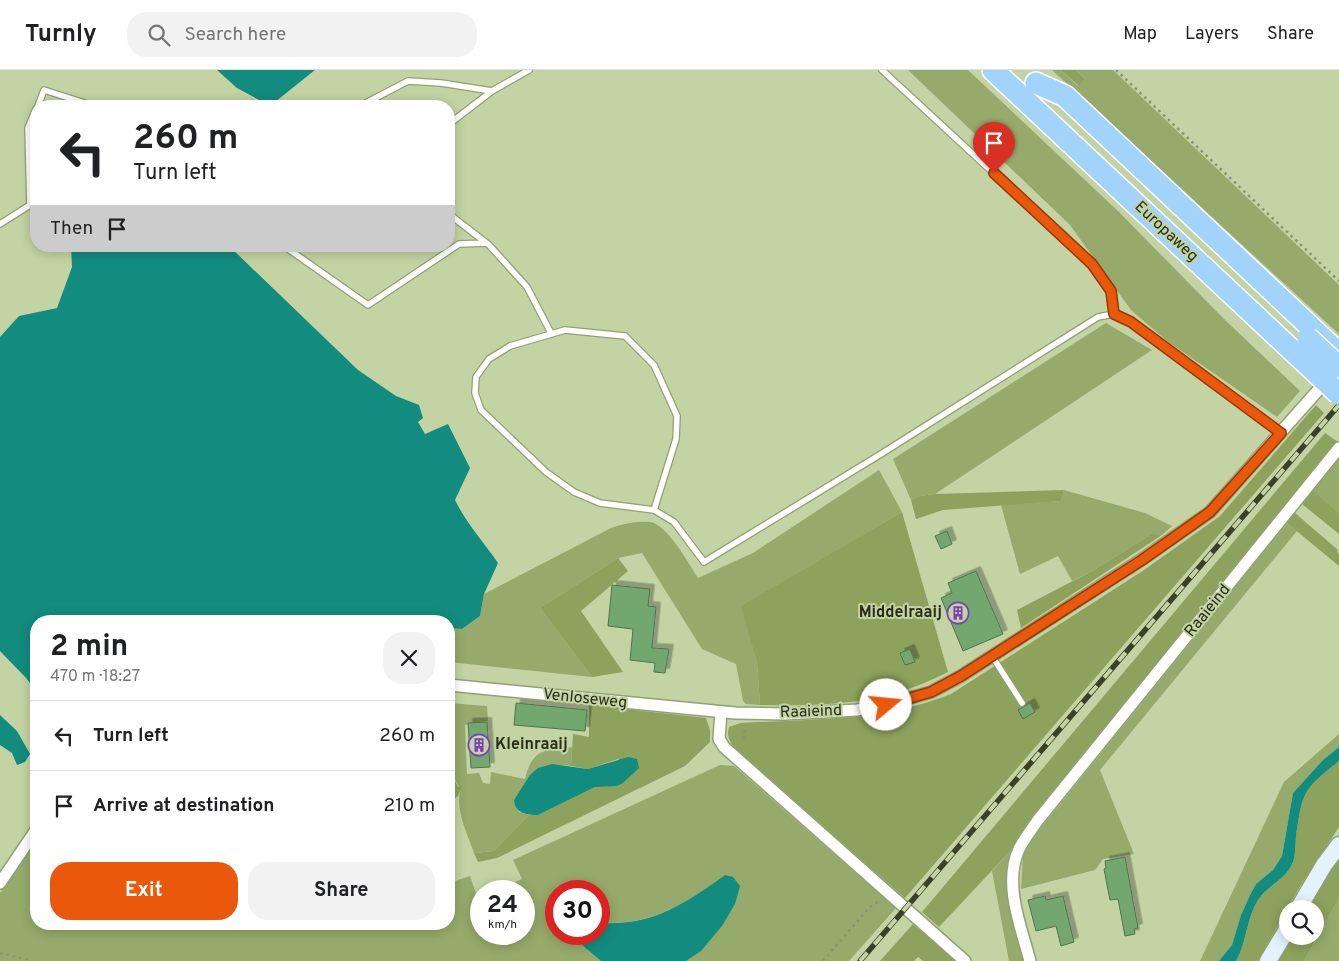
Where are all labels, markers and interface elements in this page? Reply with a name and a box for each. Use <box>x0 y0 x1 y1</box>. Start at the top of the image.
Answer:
search box <box>127 12 477 57</box>
text: Turnly <box>25 20 97 50</box>
icon: search <box>145 21 173 49</box>
text: Search here <box>185 23 286 47</box>
text: Map <box>1123 23 1157 46</box>
text: Layers <box>1185 23 1239 46</box>
text: Share <box>1267 23 1314 46</box>
text: 260 m <box>133 117 238 161</box>
icon: left <box>50 120 115 185</box>
pin <box>973 122 1015 173</box>
icon: arrive <box>980 129 1008 157</box>
text: Turn left <box>133 160 216 187</box>
street label: Europaweg <box>1130 197 1202 267</box>
icon: arrive <box>103 215 131 243</box>
text: Then <box>50 217 93 241</box>
street label: Raaieind <box>1181 580 1235 642</box>
building icon: Middelraaij <box>946 601 970 625</box>
place label: Middelraaij <box>859 603 942 623</box>
text: 2 min <box>50 629 128 666</box>
button: close <box>383 632 435 684</box>
text: 470 m · 18:27 <box>50 667 140 687</box>
position arrow <box>859 678 911 730</box>
street label: Venloseweg <box>542 685 628 713</box>
street label: Raaieind <box>779 701 843 723</box>
icon: left <box>50 722 78 750</box>
text: Turn left <box>93 724 169 748</box>
text: 260 m <box>379 724 435 748</box>
building icon: Kleinraaij <box>467 733 491 757</box>
place label: Kleinraaij <box>495 735 568 755</box>
icon: arrive <box>50 792 78 820</box>
text: Arrive at destination <box>93 794 274 818</box>
text: 210 m <box>384 794 435 818</box>
button: Exit <box>50 862 238 920</box>
button: Share <box>248 862 435 920</box>
speed limit sign: 30 <box>545 880 610 945</box>
text: 24 <box>487 890 518 922</box>
map controls <box>1279 900 1324 945</box>
button: search <box>1279 900 1324 945</box>
text: km/h <box>488 917 517 933</box>

